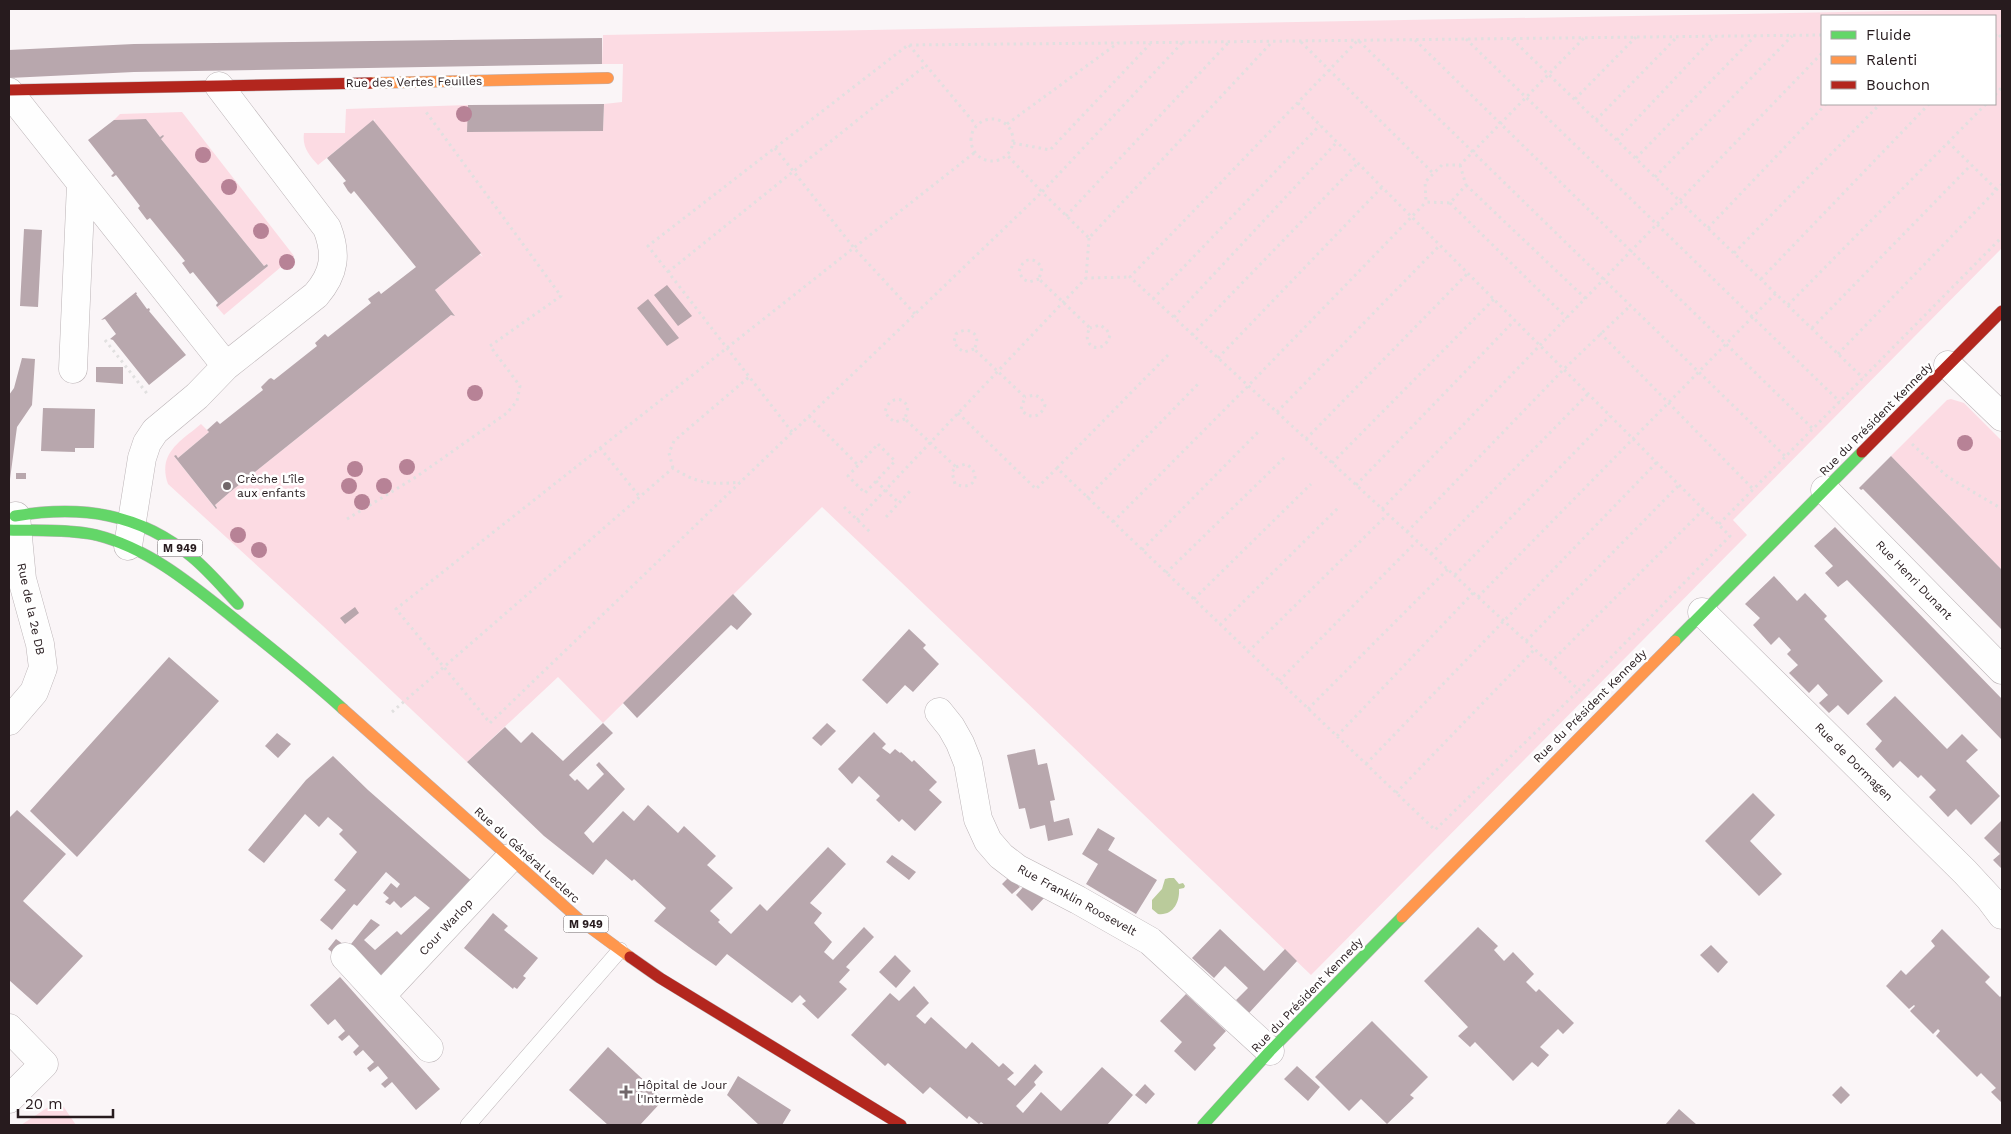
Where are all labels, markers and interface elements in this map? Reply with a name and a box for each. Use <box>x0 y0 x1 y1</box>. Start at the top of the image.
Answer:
legend <box>1821 15 1996 105</box>
text: Fluide <box>1866 26 1911 44</box>
text: Ralenti <box>1866 51 1917 69</box>
street label: Rue des Vertes Feuilles <box>346 74 482 90</box>
text: Bouchon <box>1866 76 1930 94</box>
street label: Rue du Président Kennedy <box>1816 359 1936 479</box>
place label: Crèche L'île aux enfants <box>237 472 306 500</box>
marker: Crèche L'île aux enfants <box>221 480 233 492</box>
street label: Rue Henri Dunant <box>1873 538 1955 622</box>
road number: M 949 <box>158 540 202 556</box>
street label: Rue de la 2e DB <box>14 562 48 656</box>
street label: Rue du Président Kennedy <box>1530 646 1650 766</box>
street label: Rue de Dormagen <box>1812 720 1896 804</box>
street label: Rue du Général Leclerc <box>471 804 583 906</box>
street label: Rue Franklin Roosevelt <box>1015 861 1139 939</box>
street label: Cour Warlop <box>416 896 476 958</box>
road number: M 949 <box>564 916 608 932</box>
street label: Rue du Président Kennedy <box>1248 934 1366 1055</box>
place label: Hôpital de Jour l'Intermède <box>637 1078 727 1106</box>
marker: Hôpital de Jour l'Intermède <box>619 1085 633 1099</box>
scale bar <box>18 1086 112 1118</box>
text: 20 m <box>25 1095 63 1113</box>

